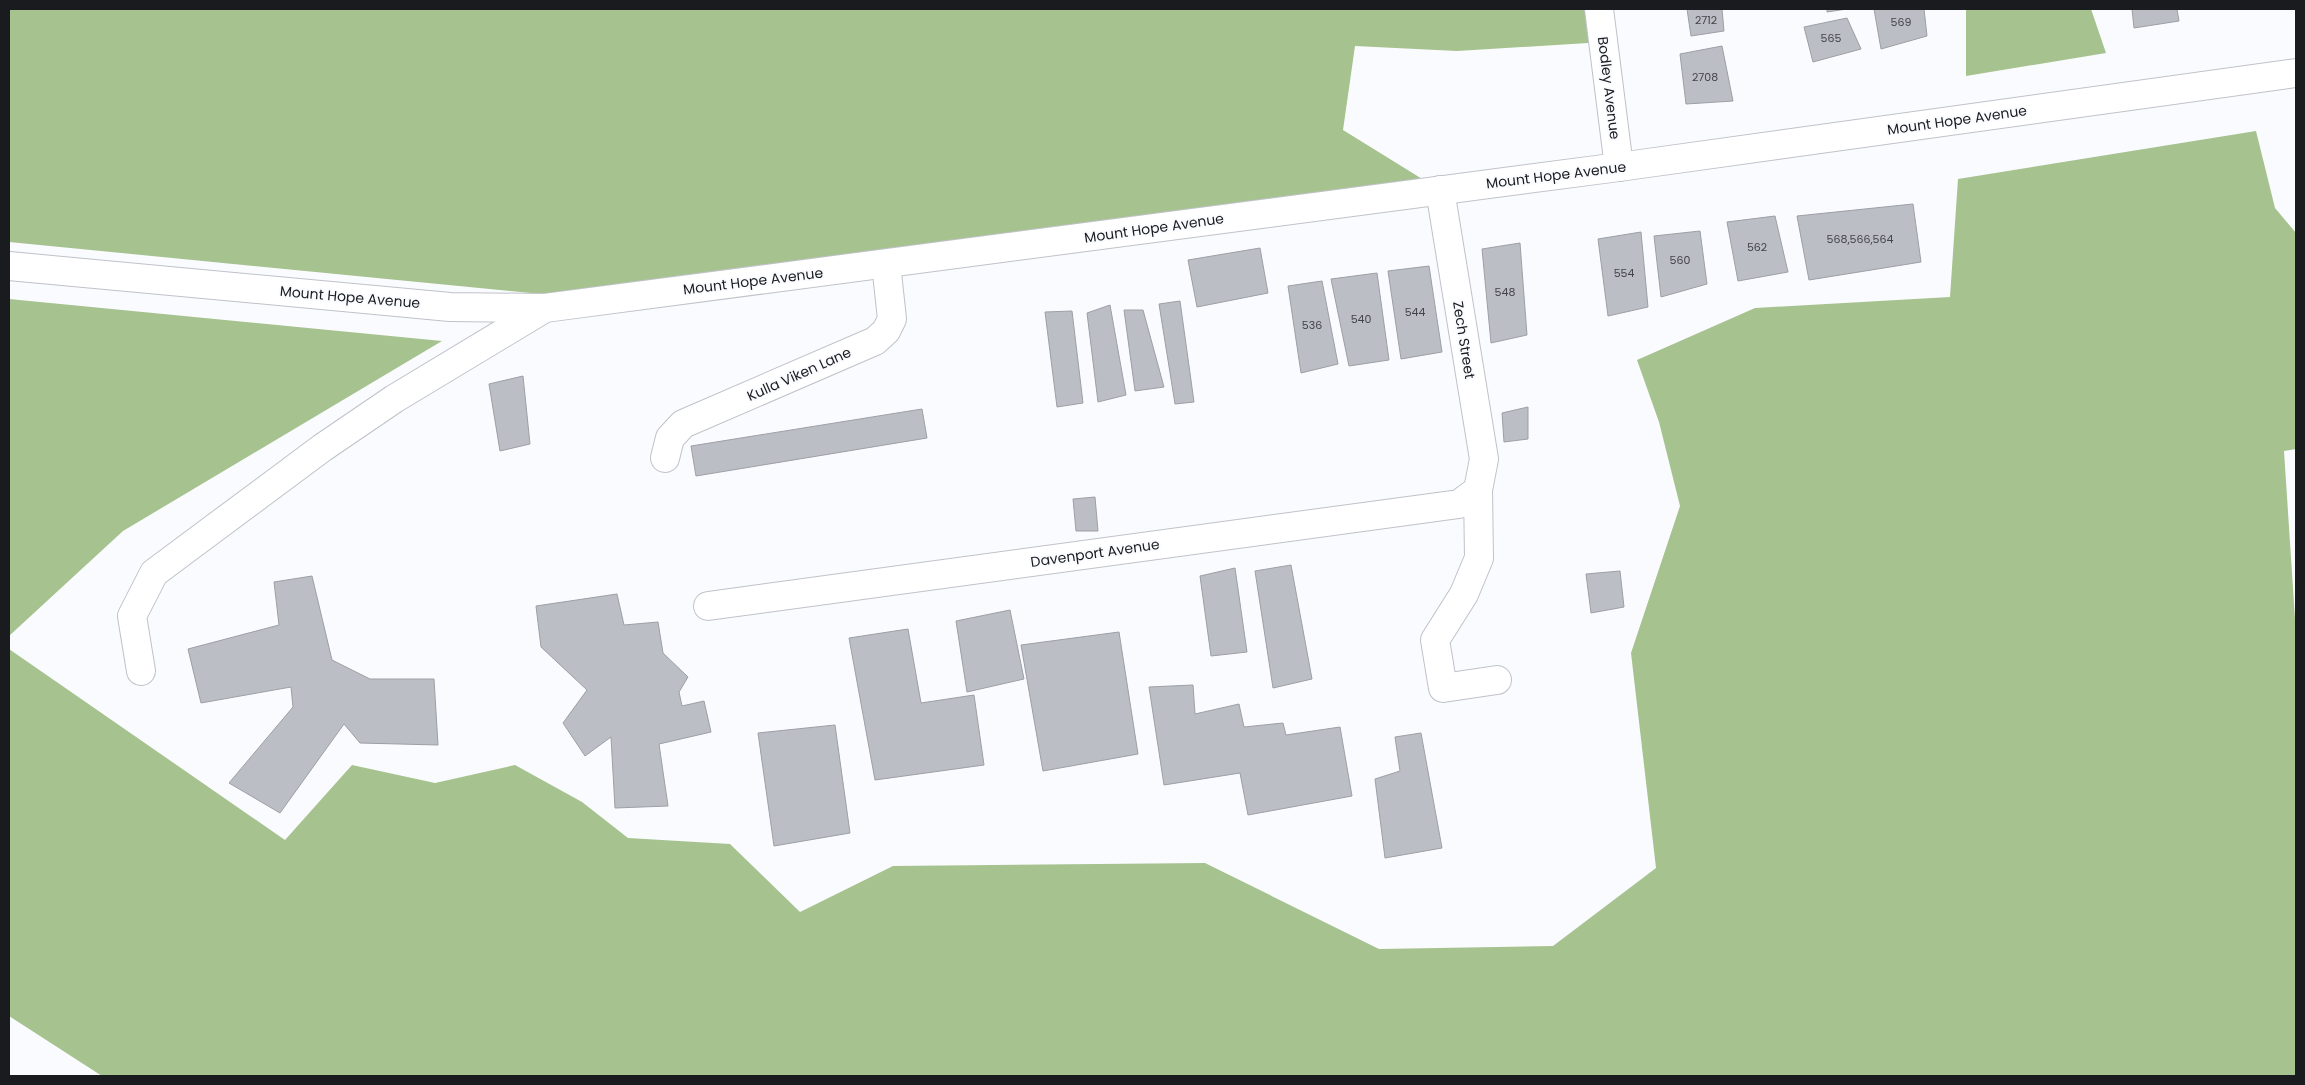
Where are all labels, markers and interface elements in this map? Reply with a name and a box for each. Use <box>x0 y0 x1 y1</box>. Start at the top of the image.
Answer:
house number: 2712 <box>1695 12 1717 28</box>
house number: 569 <box>1891 14 1911 30</box>
house number: 565 <box>1821 30 1841 46</box>
street label: Bodley Avenue <box>1593 36 1625 141</box>
house number: 2708 <box>1692 69 1718 85</box>
street label: Mount Hope Avenue <box>1886 100 2028 140</box>
street label: Mount Hope Avenue <box>1485 156 1627 194</box>
street label: Mount Hope Avenue <box>1083 208 1225 248</box>
house number: 568,566,564 <box>1827 231 1894 247</box>
house number: 562 <box>1747 239 1767 255</box>
house number: 560 <box>1670 252 1690 268</box>
street label: Mount Hope Avenue <box>682 262 824 300</box>
house number: 554 <box>1614 265 1634 281</box>
street label: Mount Hope Avenue <box>279 281 421 313</box>
house number: 548 <box>1495 284 1515 300</box>
street label: Zech Street <box>1448 300 1480 380</box>
house number: 544 <box>1405 304 1425 320</box>
house number: 540 <box>1351 311 1371 327</box>
house number: 536 <box>1302 317 1322 333</box>
street label: Kulla Viken Lane <box>744 342 855 406</box>
street label: Davenport Avenue <box>1029 534 1161 572</box>

